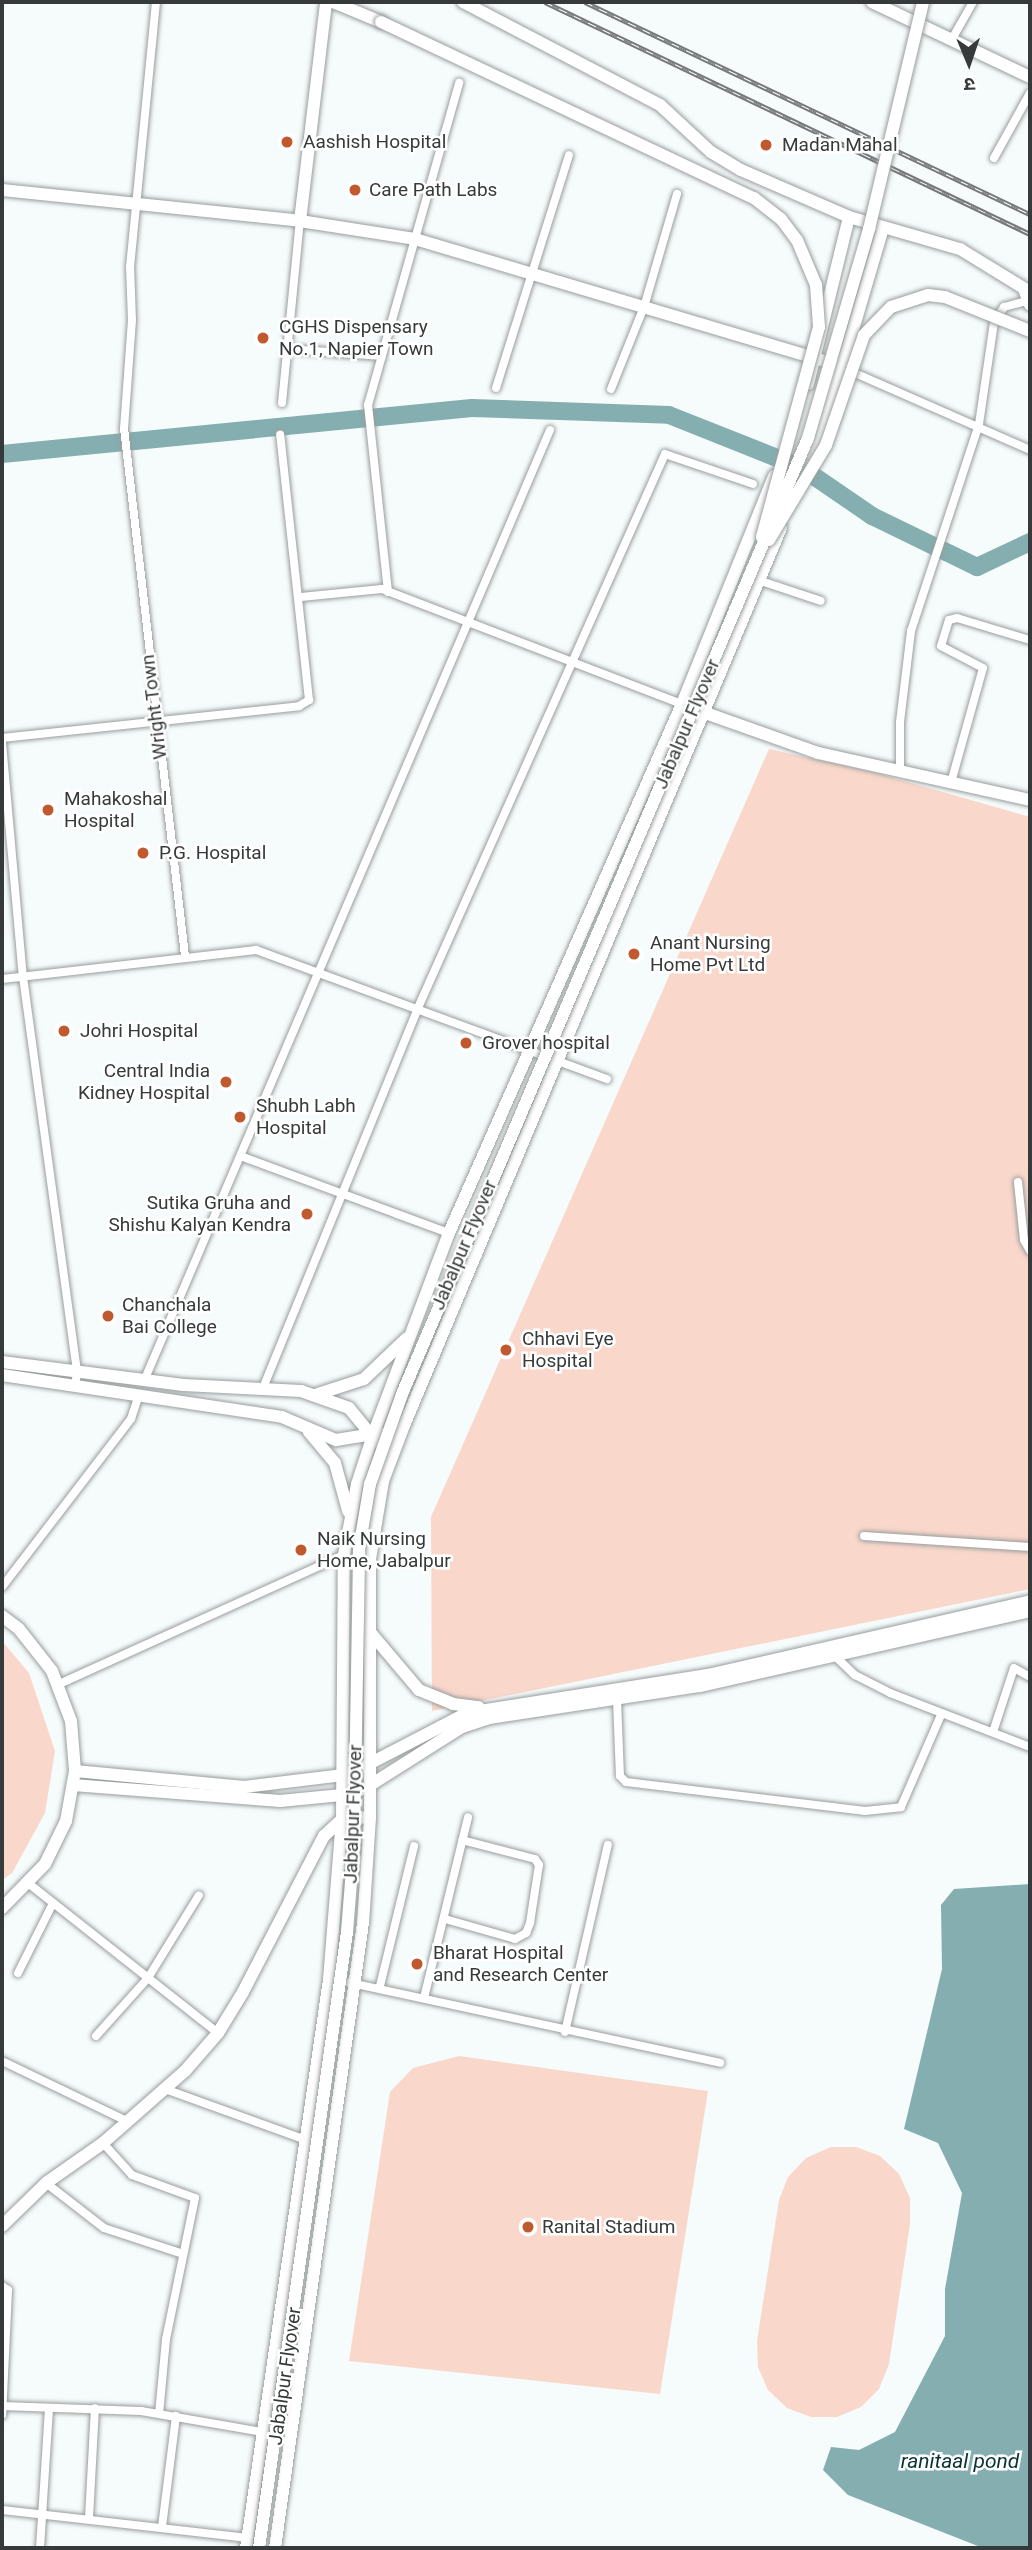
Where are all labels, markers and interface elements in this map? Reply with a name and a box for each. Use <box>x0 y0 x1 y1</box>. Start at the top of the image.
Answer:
north arrow <box>934 28 1004 98</box>
text: उ <box>964 73 976 96</box>
place label: Aashish Hospital <box>303 131 446 153</box>
marker: Aashish Hospital <box>277 132 297 152</box>
place label: Madan Mahal <box>782 134 898 156</box>
marker: Madan Mahal <box>756 135 776 155</box>
place label: Care Path Labs <box>369 179 497 201</box>
marker: Care Path Labs <box>347 182 363 198</box>
place label: CGHS Dispensary No.1, Napier Town <box>279 316 434 360</box>
marker: CGHS Dispensary No.1, Napier Town <box>253 328 273 348</box>
street label: Wright Town <box>136 653 172 761</box>
street label: Jabalpur Flyover <box>649 656 725 792</box>
place label: Mahakoshal Hospital <box>64 788 167 832</box>
marker: Mahakoshal Hospital <box>38 800 58 820</box>
place label: P.G. Hospital <box>159 842 266 864</box>
marker: P.G. Hospital <box>133 843 153 863</box>
place label: Anant Nursing Home Pvt Ltd <box>650 932 771 976</box>
marker: Anant Nursing Home Pvt Ltd <box>624 944 644 964</box>
place label: Johri Hospital <box>80 1020 198 1042</box>
marker: Johri Hospital <box>54 1021 74 1041</box>
place label: Grover hospital <box>482 1032 610 1054</box>
marker: Grover hospital <box>456 1033 476 1053</box>
place label: Central India Kidney Hospital <box>78 1060 210 1104</box>
marker: Central India Kidney Hospital <box>216 1072 236 1092</box>
place label: Shubh Labh Hospital <box>256 1095 356 1139</box>
marker: Shubh Labh Hospital <box>230 1107 250 1127</box>
street label: Jabalpur Flyover <box>426 1177 502 1313</box>
place label: Sutika Gruha and Shishu Kalyan Kendra <box>109 1192 291 1236</box>
marker: Sutika Gruha and Shishu Kalyan Kendra <box>297 1204 317 1224</box>
place label: Chanchala Bai College <box>122 1294 217 1338</box>
marker: Chanchala Bai College <box>100 1308 116 1324</box>
place label: Chhavi Eye Hospital <box>522 1328 614 1372</box>
marker: Chhavi Eye Hospital <box>496 1340 516 1360</box>
place label: Naik Nursing Home, Jabalpur <box>317 1528 451 1572</box>
marker: Naik Nursing Home, Jabalpur <box>291 1540 311 1560</box>
street label: Jabalpur Flyover <box>339 1744 367 1884</box>
place label: Bharat Hospital and Research Center <box>433 1942 608 1986</box>
marker: Bharat Hospital and Research Center <box>407 1954 427 1974</box>
place label: Ranital Stadium <box>542 2216 675 2238</box>
marker: Ranital Stadium <box>520 2219 536 2235</box>
street label: Jabalpur Flyover <box>264 2306 306 2446</box>
water label: ranitaal pond <box>901 2448 1019 2474</box>

